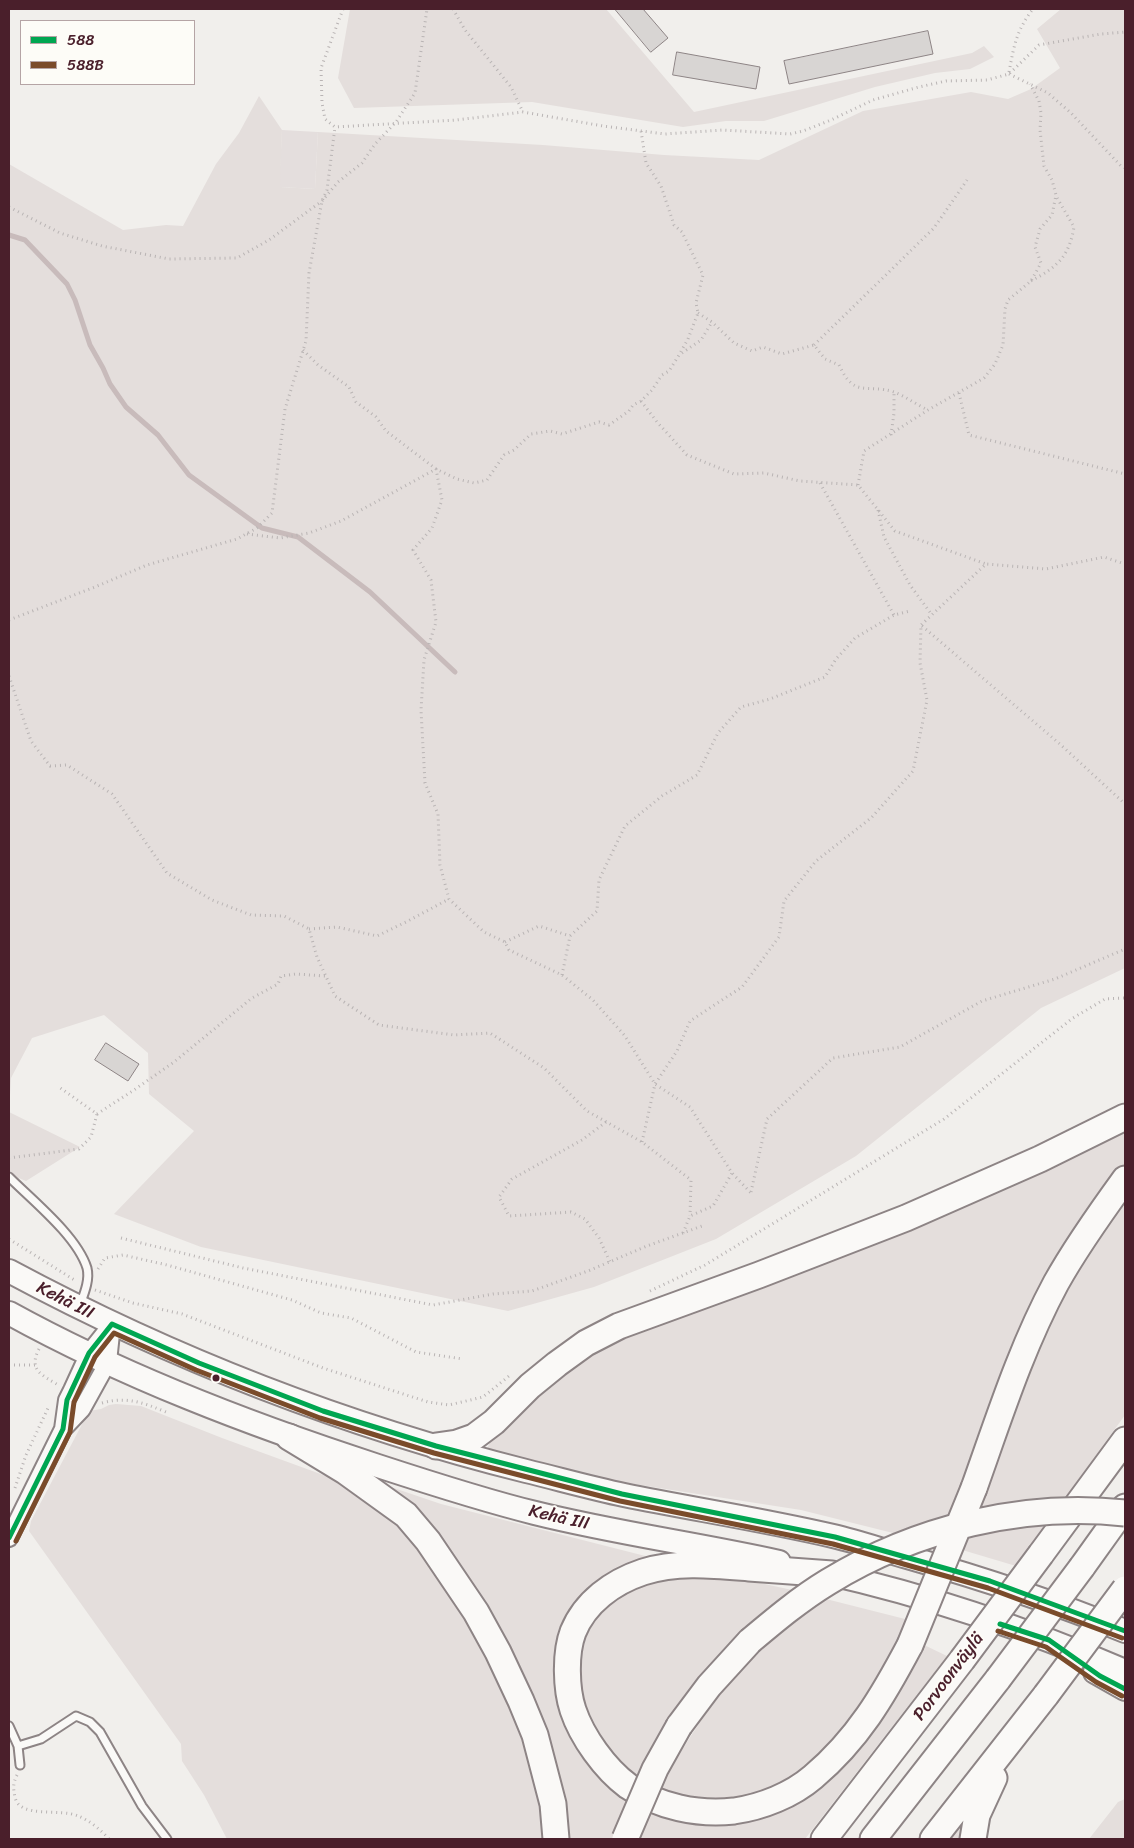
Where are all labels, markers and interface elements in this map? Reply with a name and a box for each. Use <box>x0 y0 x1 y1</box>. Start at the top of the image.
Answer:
legend <box>20 20 195 85</box>
text: 588 <box>67 27 94 53</box>
text: 588B <box>67 52 104 78</box>
street label: Kehä III <box>33 1277 97 1325</box>
unlabelled marker <box>211 1373 221 1383</box>
street label: Kehä III <box>527 1501 591 1535</box>
street label: Porvoonväylä <box>909 1629 989 1725</box>

